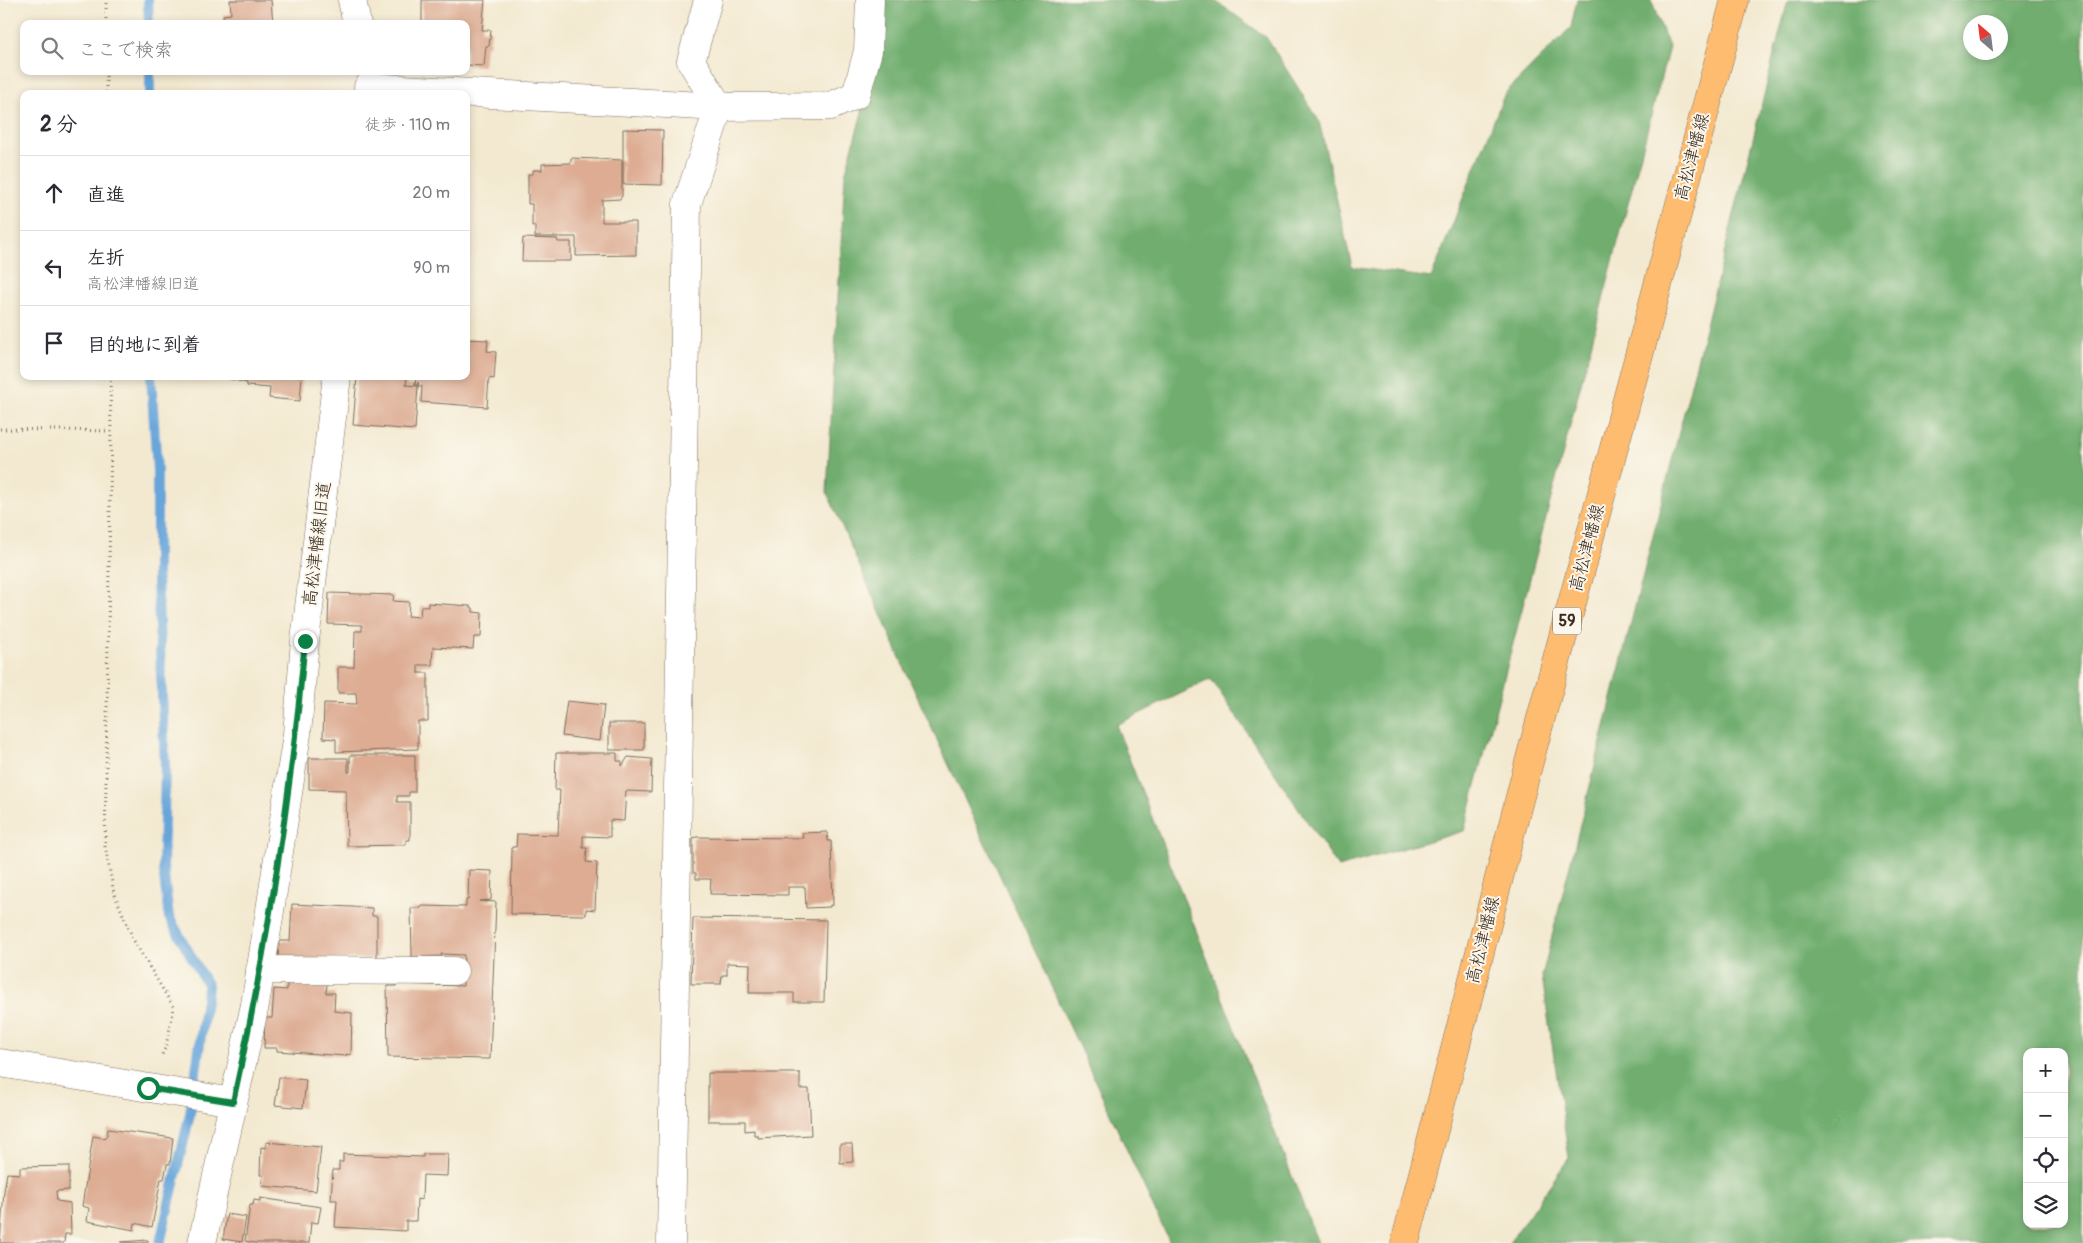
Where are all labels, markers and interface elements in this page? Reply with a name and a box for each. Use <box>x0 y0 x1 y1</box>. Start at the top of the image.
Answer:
north arrow <box>1963 15 2008 60</box>
search box <box>20 20 470 75</box>
icon: search <box>38 34 66 62</box>
text: ここで検索 <box>78 38 173 62</box>
text: 2 分 <box>40 111 77 138</box>
street label: 高松津幡線 <box>1669 111 1715 203</box>
text: 徒歩 · 110 m <box>365 115 450 135</box>
icon: ahead <box>40 179 68 207</box>
text: 直進 <box>87 183 125 207</box>
text: 20 m <box>412 183 450 203</box>
text: 左折 <box>87 246 125 270</box>
icon: left <box>40 254 68 282</box>
text: 90 m <box>413 258 450 278</box>
text: 高松津幡線旧道 <box>87 274 199 294</box>
icon: arrive <box>40 329 68 357</box>
text: 目的地に到着 <box>87 333 201 357</box>
street label: 高松津幡線旧道 <box>298 480 336 608</box>
street label: 高松津幡線 <box>1564 502 1610 594</box>
road number: 59 <box>1553 608 1581 634</box>
route end <box>294 630 317 653</box>
street label: 高松津幡線 <box>1461 894 1505 986</box>
map controls <box>2023 1048 2068 1228</box>
button: + <box>2023 1048 2068 1093</box>
route start <box>137 1077 160 1100</box>
button: − <box>2023 1093 2068 1138</box>
button: locate <box>2023 1138 2068 1183</box>
button: layers <box>2023 1183 2068 1228</box>

